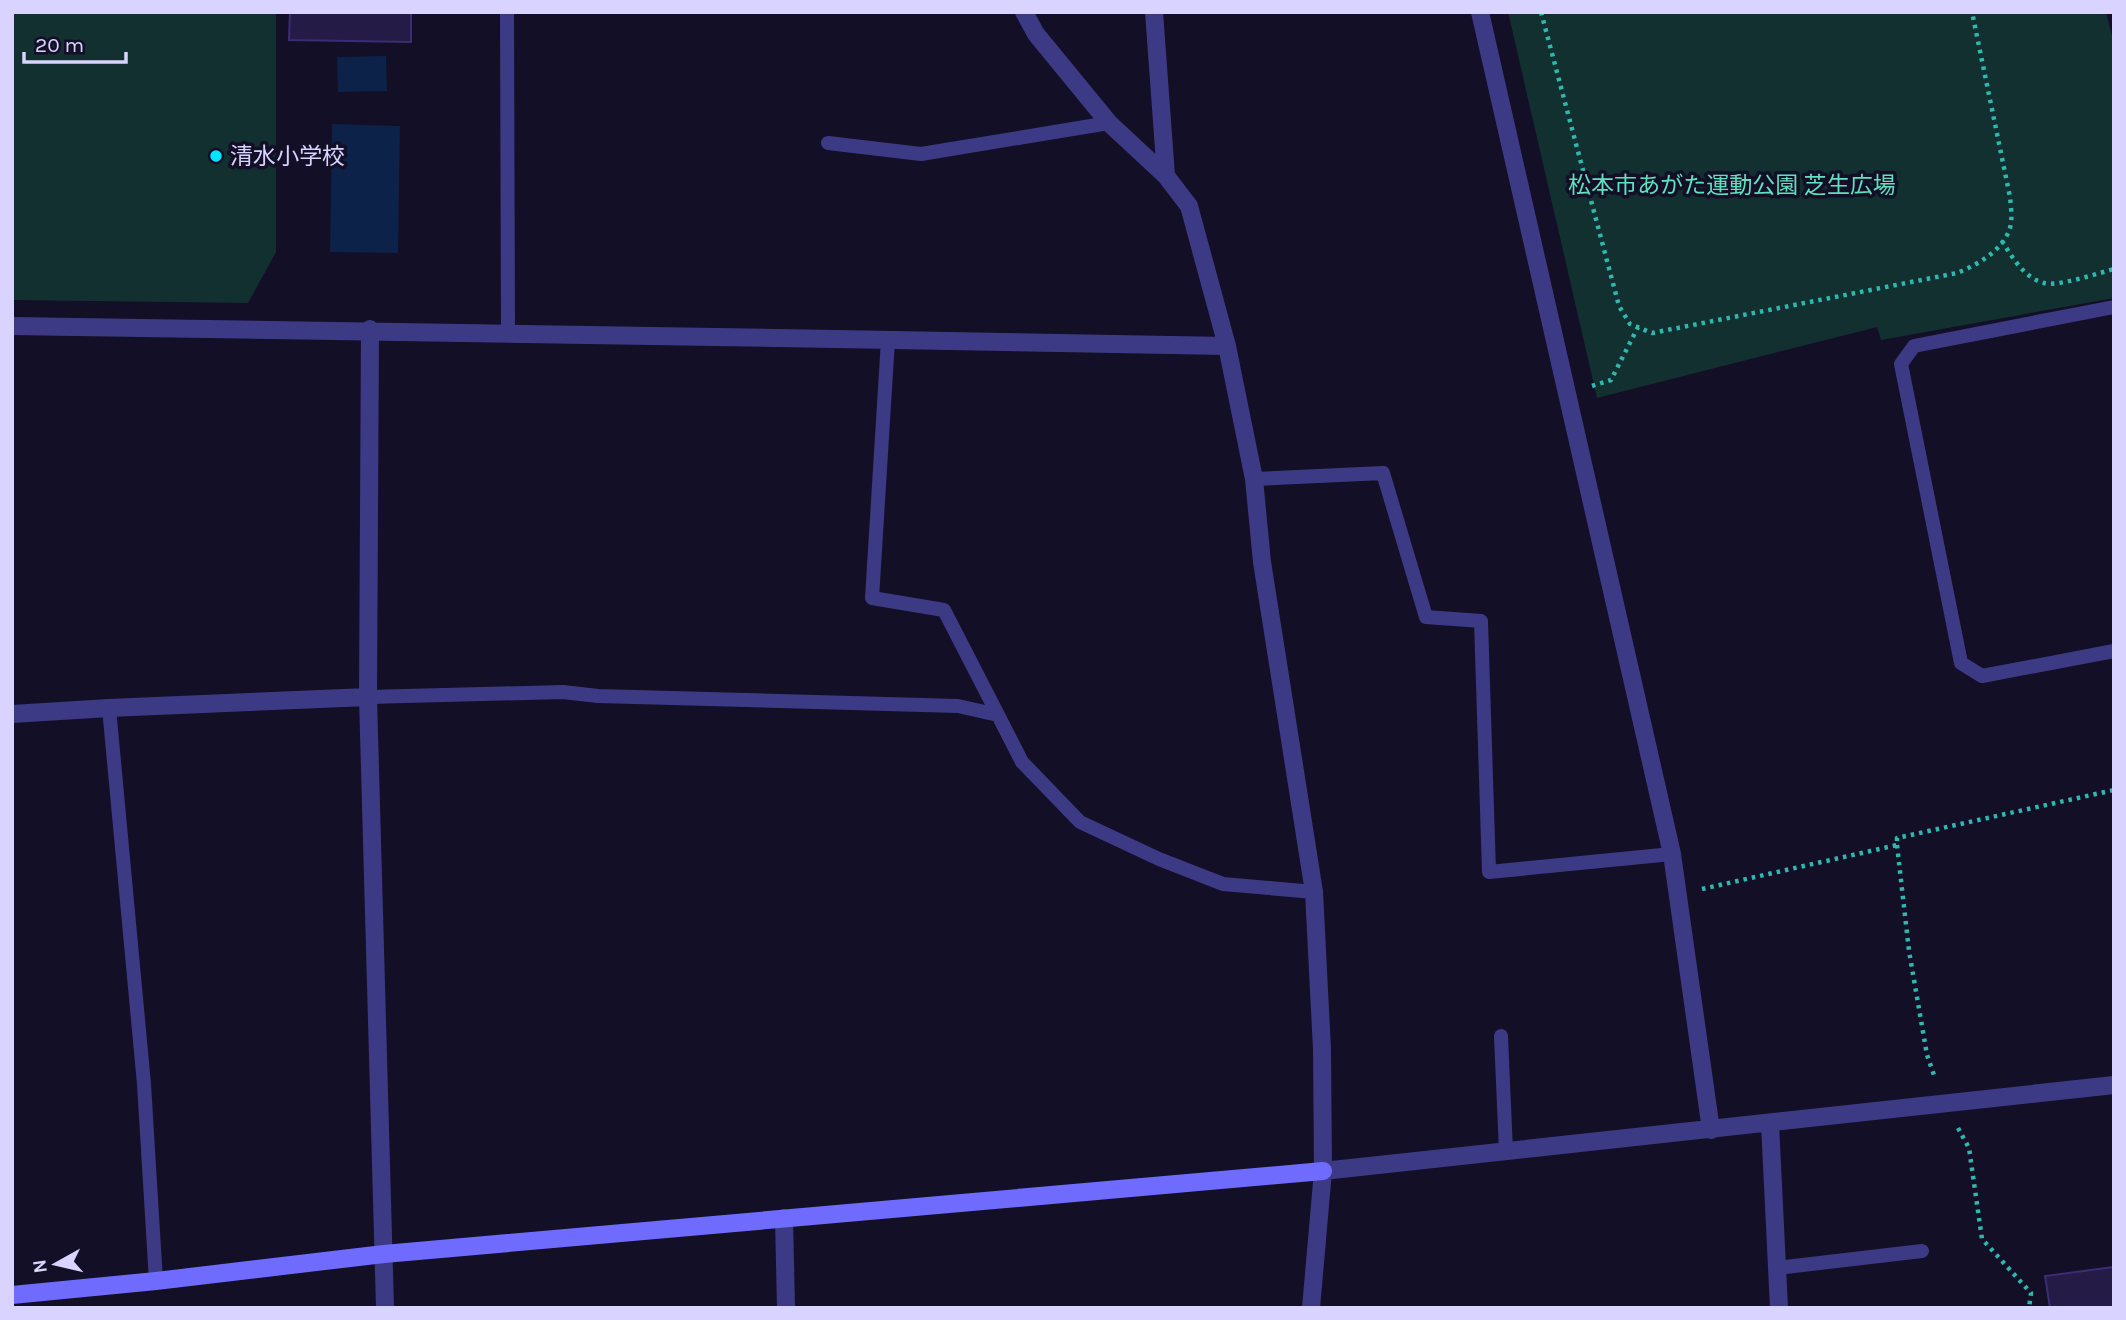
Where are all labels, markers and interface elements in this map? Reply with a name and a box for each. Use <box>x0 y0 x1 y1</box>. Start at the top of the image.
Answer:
scale bar <box>24 21 126 65</box>
text: 20 m <box>35 33 84 57</box>
place label: 清水小学校 <box>230 143 345 170</box>
marker: 清水小学校 <box>208 148 224 164</box>
park label: 松本市あがた運動公園 芝生広場 <box>1568 172 1896 199</box>
north arrow <box>21 1229 91 1299</box>
text: N <box>28 1258 52 1275</box>

